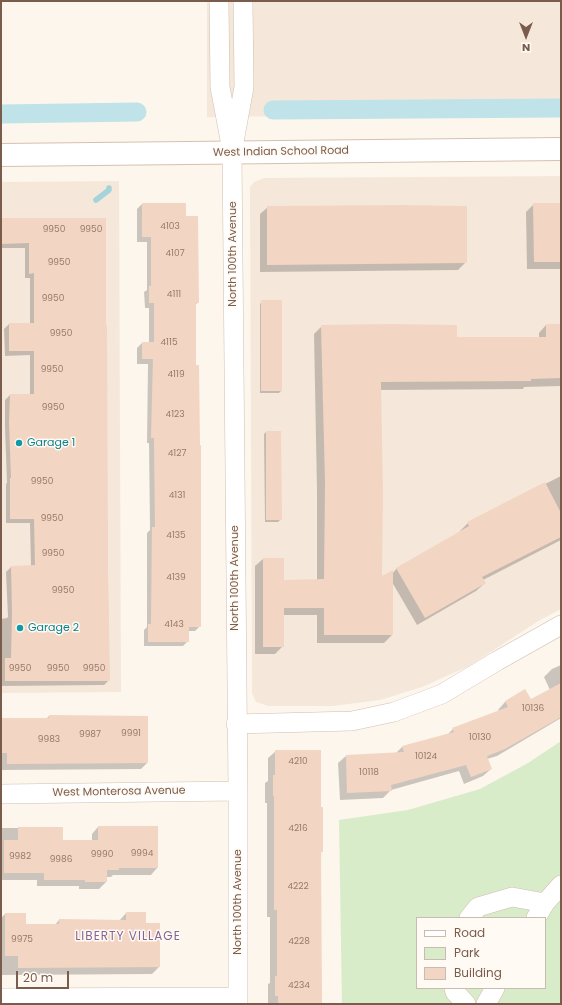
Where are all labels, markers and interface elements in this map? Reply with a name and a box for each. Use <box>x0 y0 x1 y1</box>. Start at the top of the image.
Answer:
north arrow <box>506 16 546 56</box>
text: N <box>522 40 530 56</box>
street label: West Indian School Road <box>213 144 349 160</box>
street label: North 100th Avenue <box>226 201 240 307</box>
house number: 4103 <box>160 222 180 232</box>
house number: 9950 <box>43 225 65 235</box>
house number: 9950 <box>80 225 102 235</box>
house number: 4107 <box>165 249 185 259</box>
house number: 9950 <box>48 258 70 268</box>
house number: 4111 <box>167 290 181 300</box>
house number: 9950 <box>42 294 64 304</box>
house number: 9950 <box>50 329 72 339</box>
house number: 4115 <box>160 338 178 348</box>
house number: 9950 <box>41 365 63 375</box>
house number: 4119 <box>167 370 185 380</box>
house number: 9950 <box>42 403 64 413</box>
house number: 4123 <box>165 410 185 420</box>
place label: Garage 1 <box>27 436 75 450</box>
marker: Garage 1 <box>14 438 24 448</box>
house number: 4127 <box>168 449 186 459</box>
house number: 9950 <box>31 477 53 487</box>
house number: 4131 <box>169 491 185 501</box>
house number: 9950 <box>41 514 63 524</box>
street label: North 100th Avenue <box>228 525 242 631</box>
house number: 4135 <box>166 531 186 541</box>
house number: 9950 <box>42 549 64 559</box>
house number: 4139 <box>166 573 186 583</box>
house number: 9950 <box>52 586 74 596</box>
house number: 4143 <box>164 620 184 630</box>
place label: Garage 2 <box>28 621 79 635</box>
marker: Garage 2 <box>15 623 25 633</box>
house number: 9950 <box>9 664 31 674</box>
house number: 9950 <box>47 664 69 674</box>
house number: 9950 <box>83 664 105 674</box>
house number: 10136 <box>522 704 544 714</box>
house number: 9991 <box>121 729 141 739</box>
house number: 9987 <box>79 730 101 740</box>
house number: 10130 <box>469 733 491 743</box>
house number: 9983 <box>38 735 60 745</box>
house number: 10124 <box>415 752 437 762</box>
house number: 4210 <box>288 757 308 767</box>
house number: 10118 <box>359 768 379 778</box>
street label: West Monterosa Avenue <box>52 784 186 800</box>
house number: 4216 <box>288 824 308 834</box>
house number: 9994 <box>131 849 153 859</box>
street label: North 100th Avenue <box>231 849 245 955</box>
house number: 9990 <box>91 850 113 860</box>
house number: 9982 <box>9 852 31 862</box>
house number: 9986 <box>50 855 72 865</box>
house number: 4222 <box>287 882 309 892</box>
legend <box>416 917 546 989</box>
text: Road <box>454 924 485 941</box>
district label: LIBERTY VILLAGE <box>75 930 181 944</box>
house number: 9975 <box>11 935 33 945</box>
house number: 4228 <box>288 937 310 947</box>
text: Park <box>454 944 480 961</box>
scale bar <box>18 963 71 989</box>
text: Building <box>454 964 502 981</box>
text: 20 m <box>23 969 53 986</box>
house number: 4234 <box>288 981 310 991</box>

